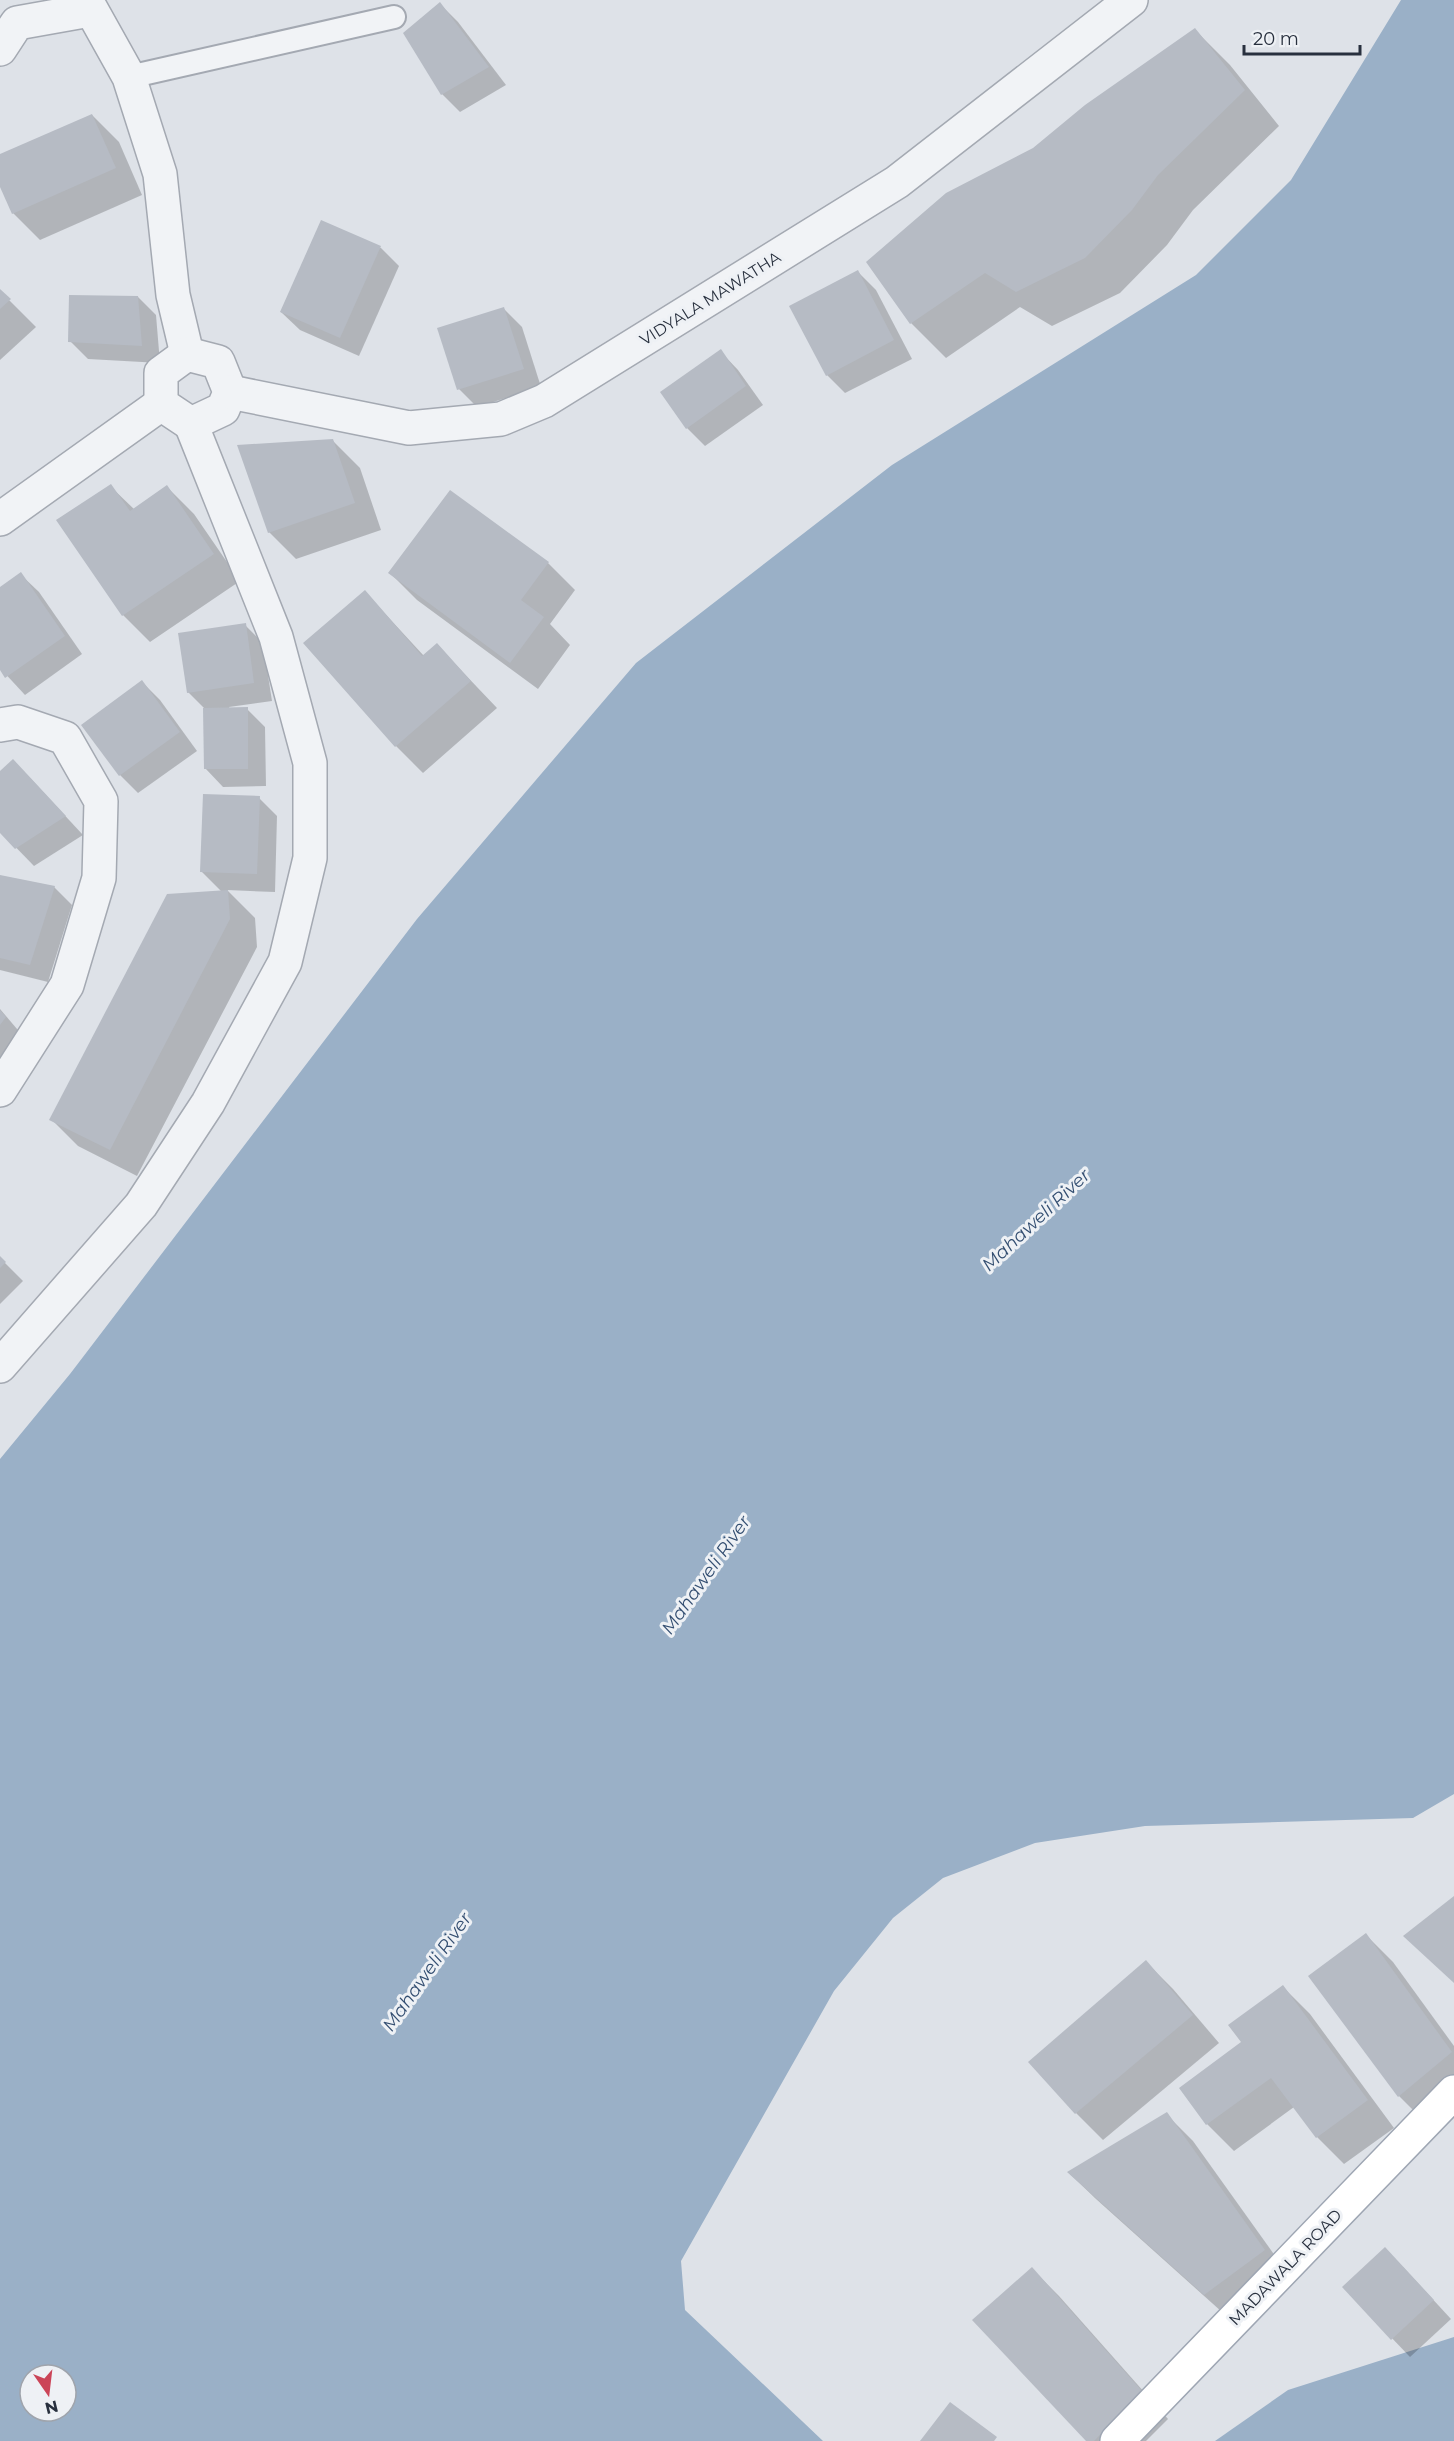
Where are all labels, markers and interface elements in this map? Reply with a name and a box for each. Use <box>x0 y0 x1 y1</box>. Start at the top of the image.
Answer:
scale bar <box>1244 18 1360 56</box>
text: 20 m <box>1253 28 1299 50</box>
street label: VIDYALA MAWATHA <box>636 247 785 350</box>
water label: Mahaweli River <box>977 1164 1095 1276</box>
water label: Mahaweli River <box>657 1511 756 1639</box>
water label: Mahaweli River <box>378 1908 477 2036</box>
street label: MADAWALA ROAD <box>1225 2205 1346 2329</box>
north arrow <box>18 2363 78 2423</box>
text: N <box>43 2396 60 2418</box>

